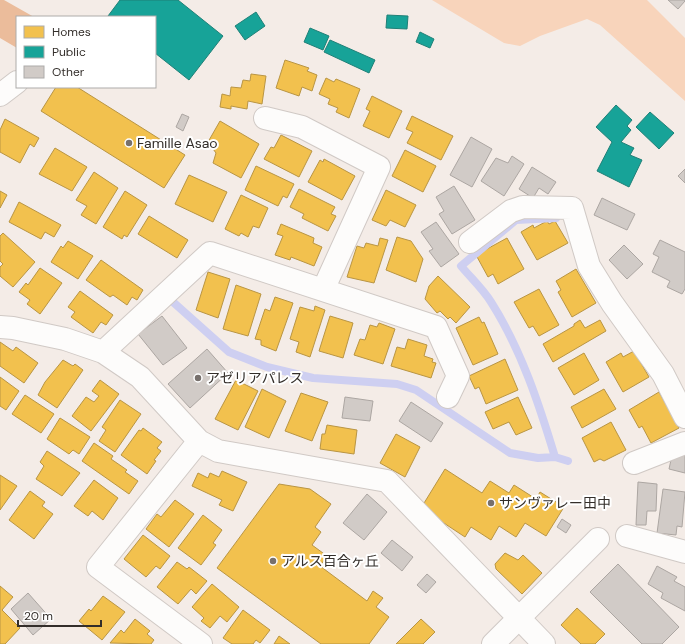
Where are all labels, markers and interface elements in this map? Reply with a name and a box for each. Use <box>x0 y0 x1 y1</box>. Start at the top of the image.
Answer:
legend <box>16 16 156 88</box>
text: Homes <box>52 24 91 40</box>
text: Public <box>52 44 86 60</box>
text: Other <box>52 64 85 80</box>
place label: Famille Asao <box>137 134 218 152</box>
marker: Famille Asao <box>124 138 134 148</box>
place label: アゼリアパレス <box>206 369 303 387</box>
marker: アゼリアパレス <box>193 373 203 383</box>
place label: サンヴァレー田中 <box>499 494 611 512</box>
marker: サンヴァレー田中 <box>486 498 496 508</box>
place label: アルス百合ヶ丘 <box>281 552 379 570</box>
marker: アルス百合ヶ丘 <box>268 556 278 566</box>
scale bar <box>18 602 101 628</box>
text: 20 m <box>24 608 53 624</box>

